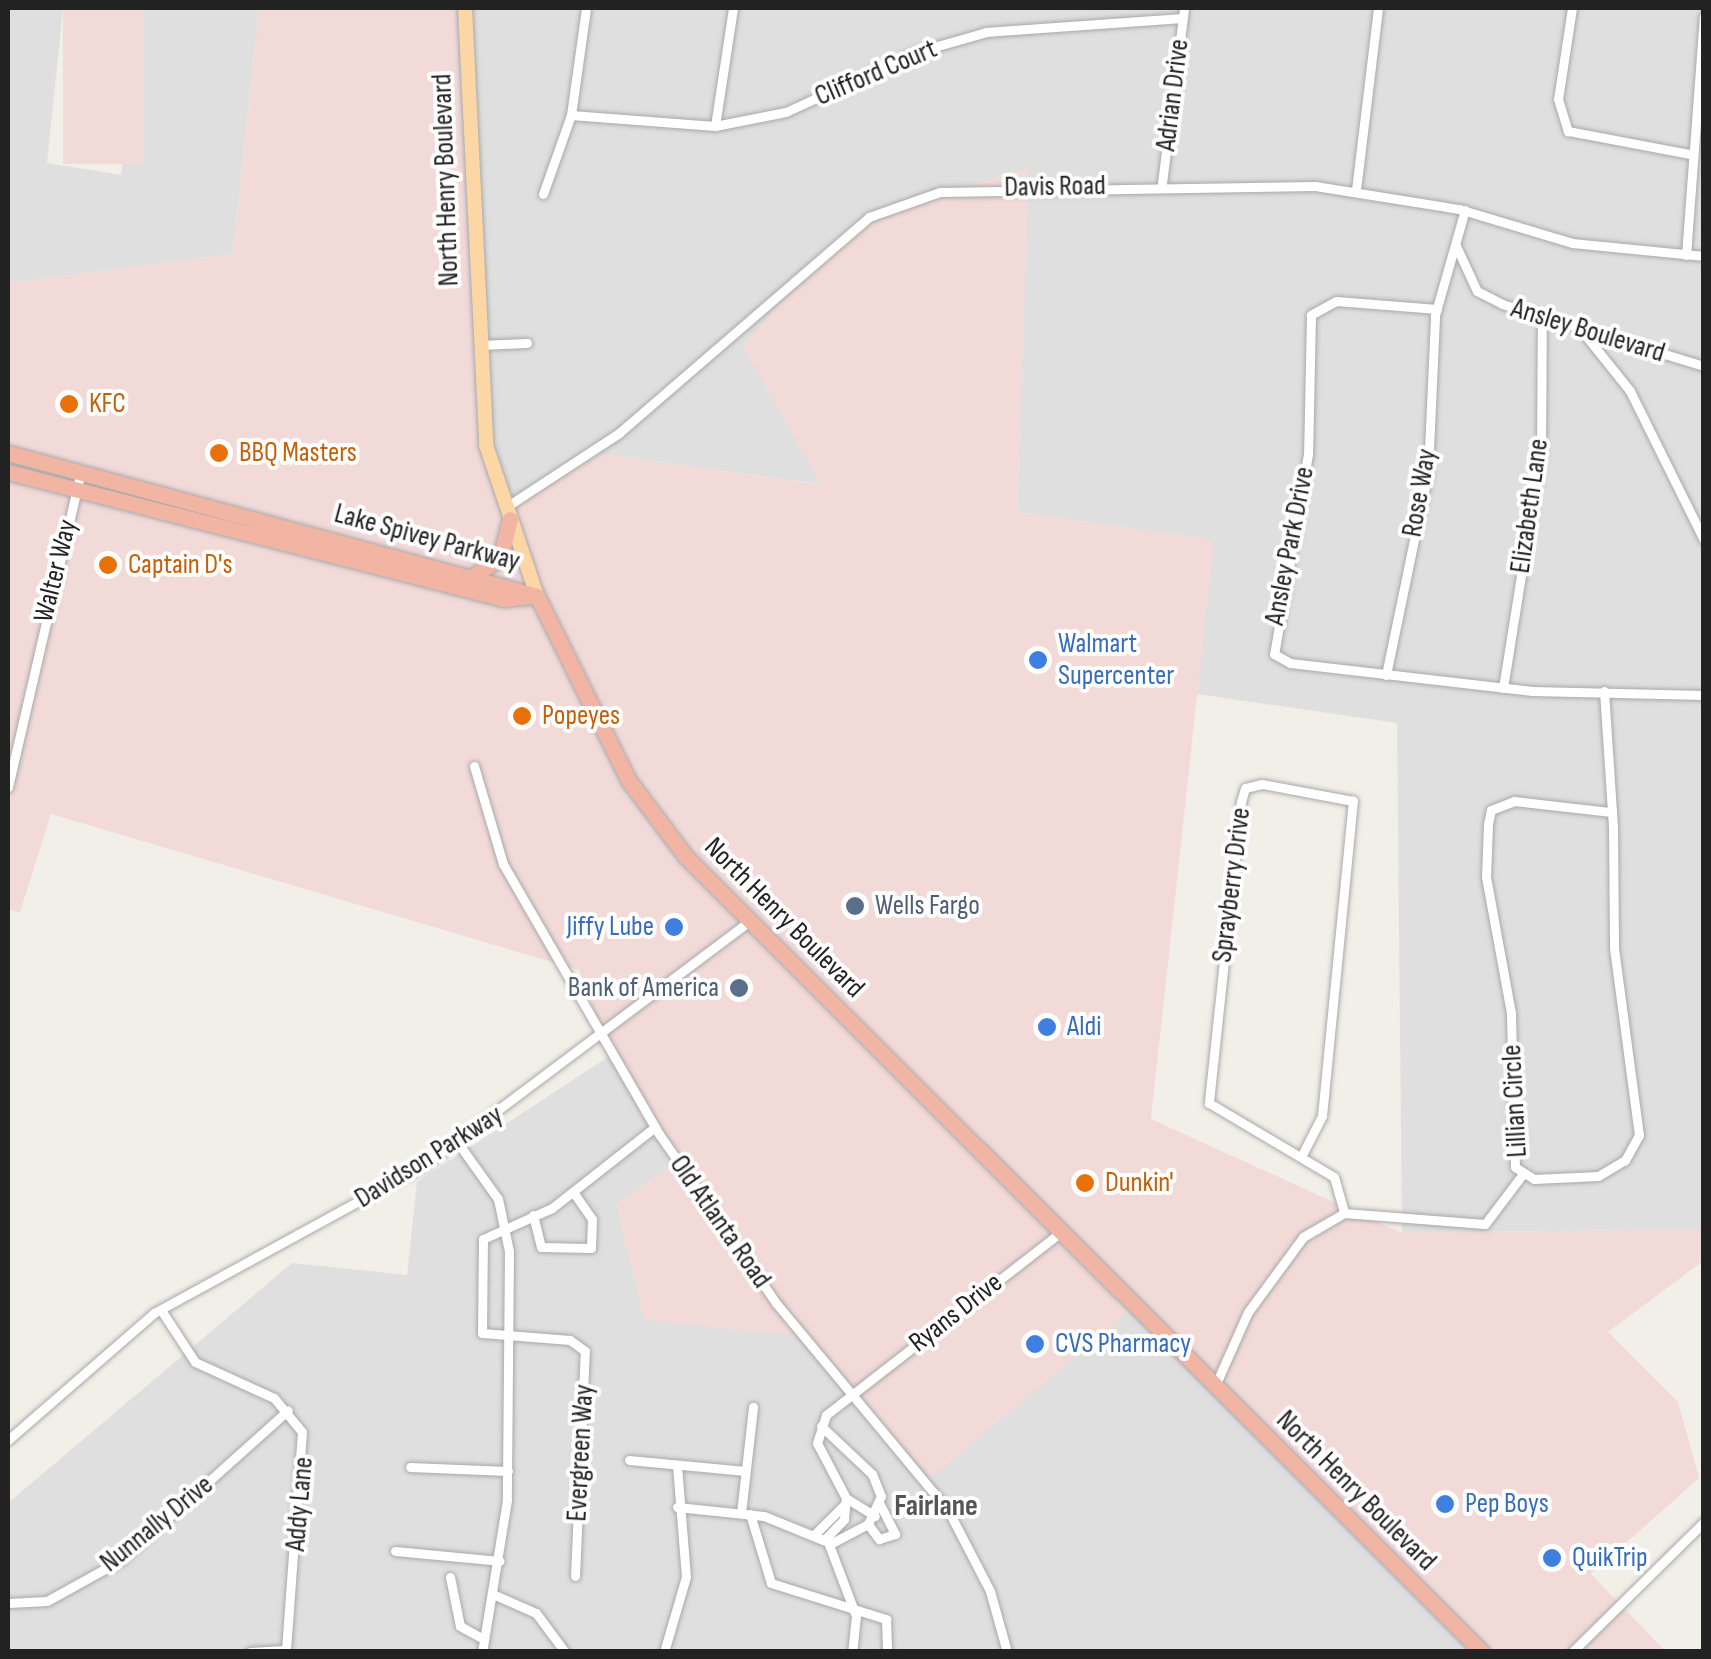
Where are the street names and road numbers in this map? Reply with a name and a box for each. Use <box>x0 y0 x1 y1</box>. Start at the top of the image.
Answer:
street label: Clifford Court <box>810 32 942 114</box>
street label: Adrian Drive <box>1149 37 1197 153</box>
street label: North Henry Boulevard <box>425 73 467 287</box>
street label: Davis Road <box>1004 169 1106 205</box>
street label: Ansley Boulevard <box>1507 292 1669 370</box>
street label: Elizabeth Lane <box>1504 437 1556 575</box>
street label: Rose Way <box>1396 446 1444 540</box>
street label: Ansley Park Drive <box>1258 464 1322 628</box>
street label: Lake Spivey Parkway <box>331 497 523 579</box>
street label: Walter Way <box>27 516 85 626</box>
street label: Sprayberry Drive <box>1206 806 1258 964</box>
street label: North Henry Boulevard <box>697 831 871 1005</box>
street label: Lillian Circle <box>1495 1044 1535 1158</box>
street label: Davidson Parkway <box>349 1098 509 1216</box>
street label: Old Atlanta Road <box>662 1149 778 1295</box>
street label: Ryans Drive <box>903 1266 1009 1360</box>
street label: Evergreen Way <box>561 1384 601 1522</box>
street label: North Henry Boulevard <box>1269 1404 1443 1578</box>
street label: Addy Lane <box>279 1455 321 1553</box>
street label: Nunnally Drive <box>94 1468 220 1580</box>

